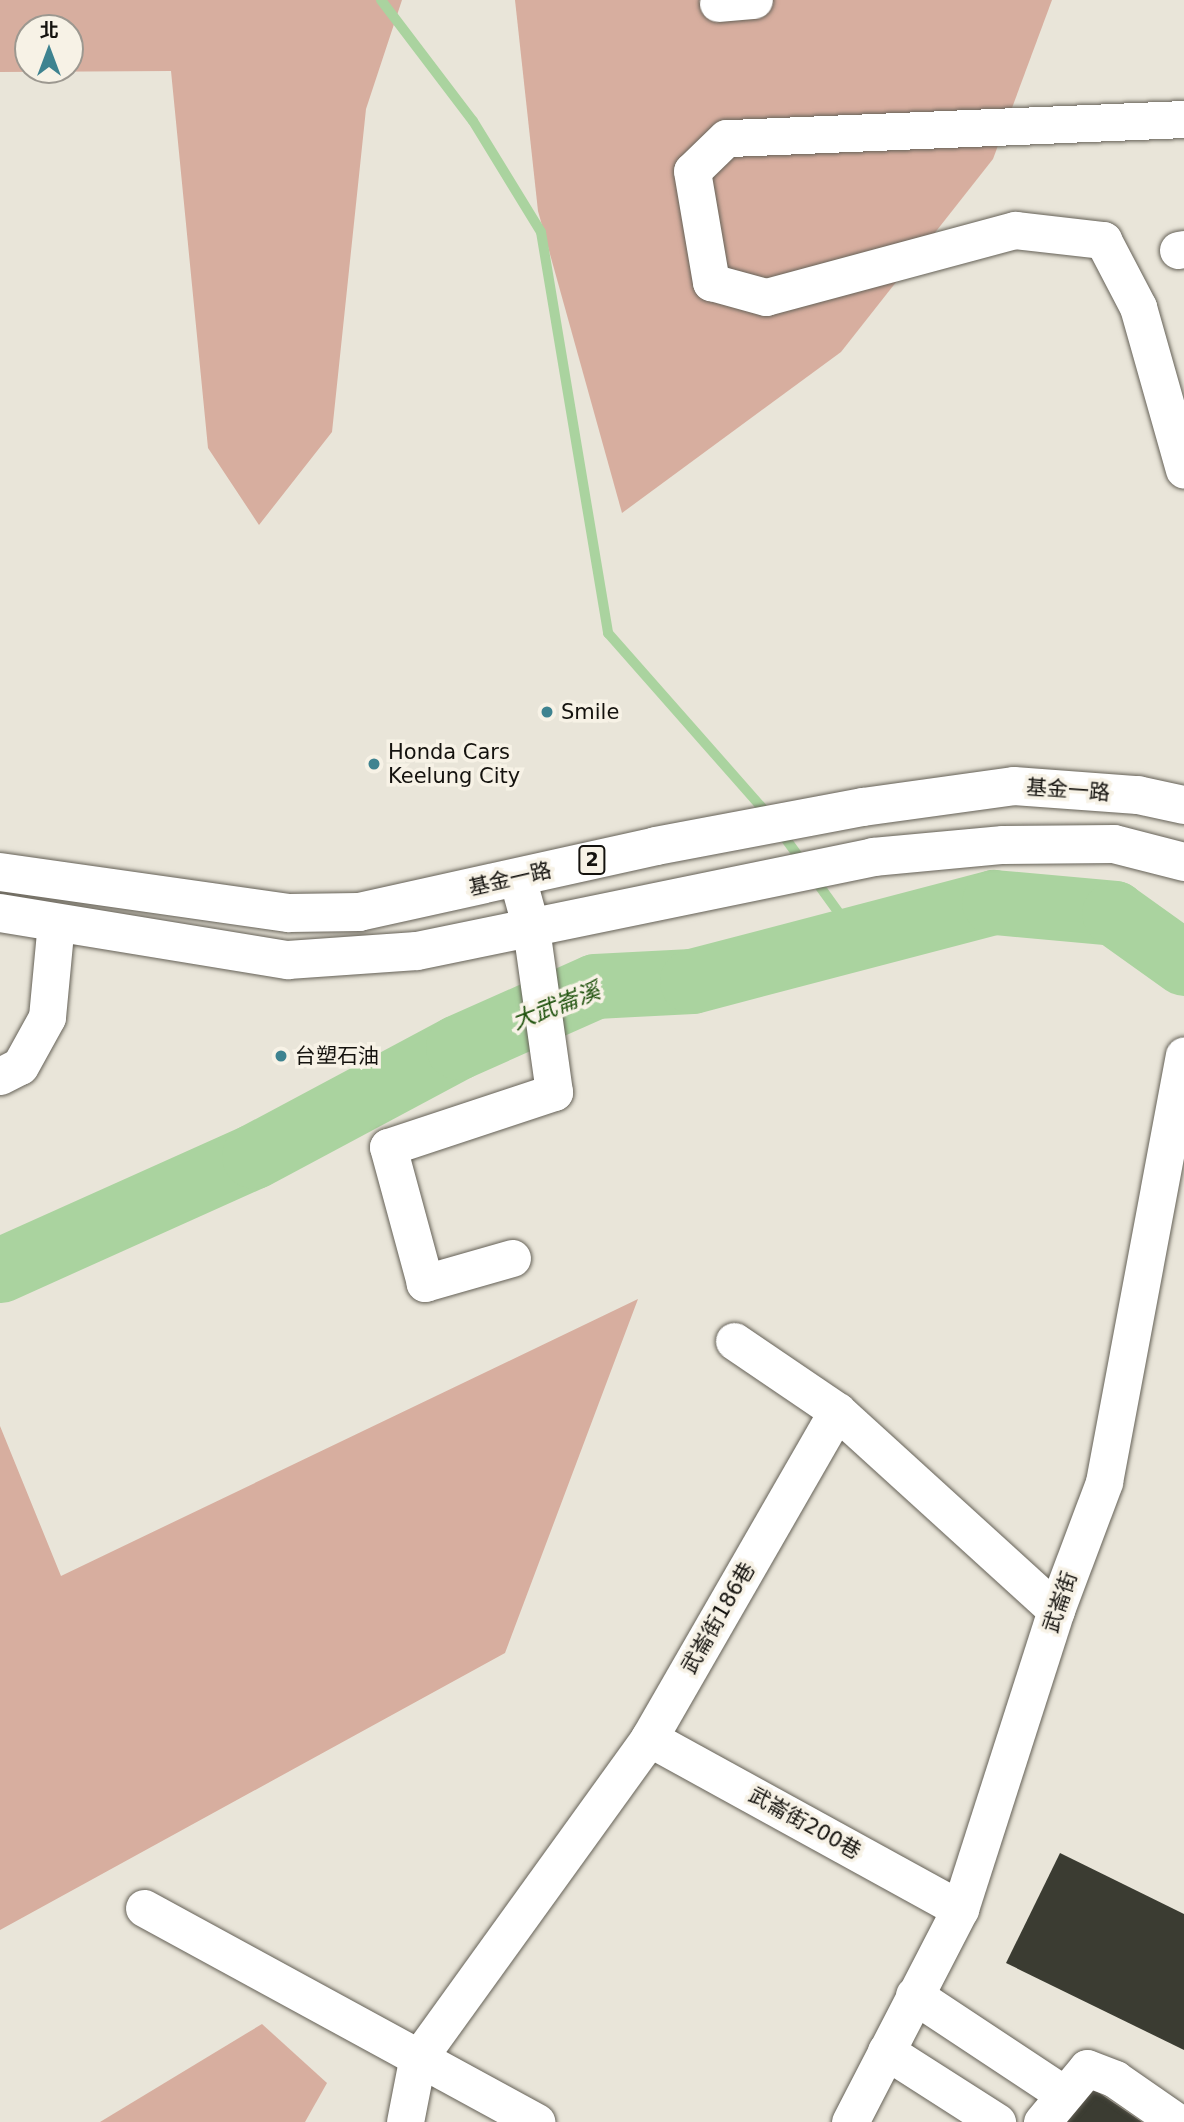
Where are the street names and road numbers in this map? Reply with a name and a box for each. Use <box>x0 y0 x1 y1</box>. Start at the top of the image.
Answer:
street label: 基金一路 <box>1025 775 1111 805</box>
road number: 2 <box>578 845 606 876</box>
street label: 基金一路 <box>466 857 554 901</box>
street label: 武崙街186巷 <box>676 1558 760 1678</box>
street label: 武崙街 <box>1038 1568 1082 1636</box>
street label: 武崙街200巷 <box>745 1782 865 1864</box>

